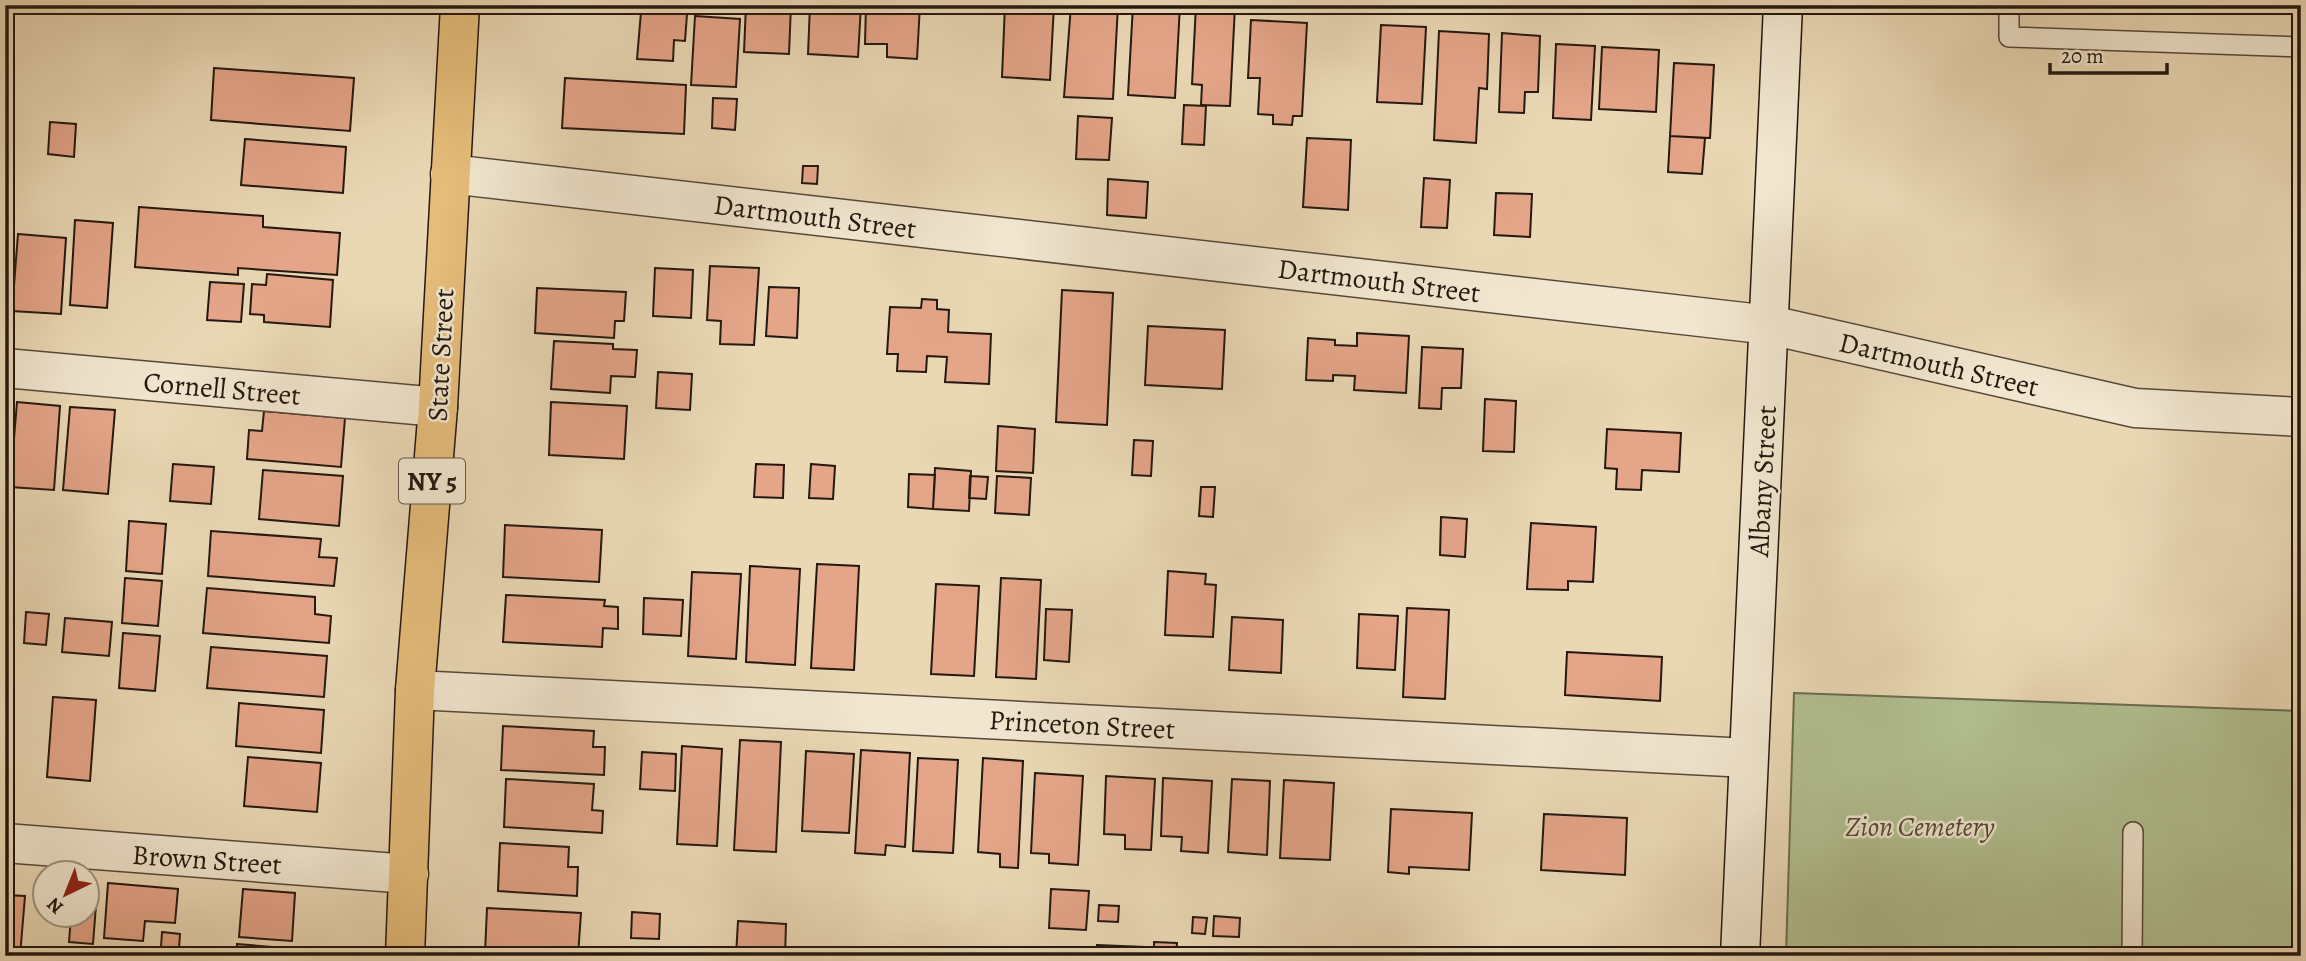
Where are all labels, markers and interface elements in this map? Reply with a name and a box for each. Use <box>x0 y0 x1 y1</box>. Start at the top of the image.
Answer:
scale bar <box>2050 32 2168 76</box>
text: 20 m <box>2061 42 2104 70</box>
street label: Dartmouth Street <box>711 186 918 248</box>
street label: Dartmouth Street <box>1275 250 1482 312</box>
street label: State Street <box>419 287 463 423</box>
street label: Dartmouth Street <box>1835 324 2042 406</box>
street label: Cornell Street <box>142 363 302 415</box>
street label: Albany Street <box>1740 404 1786 559</box>
road number: NY 5 <box>399 458 465 503</box>
street label: Princeton Street <box>988 701 1176 749</box>
park label: Zion Cemetery <box>1845 808 1995 846</box>
street label: Brown Street <box>131 836 283 884</box>
north arrow <box>32 860 102 930</box>
text: N <box>41 891 69 920</box>

